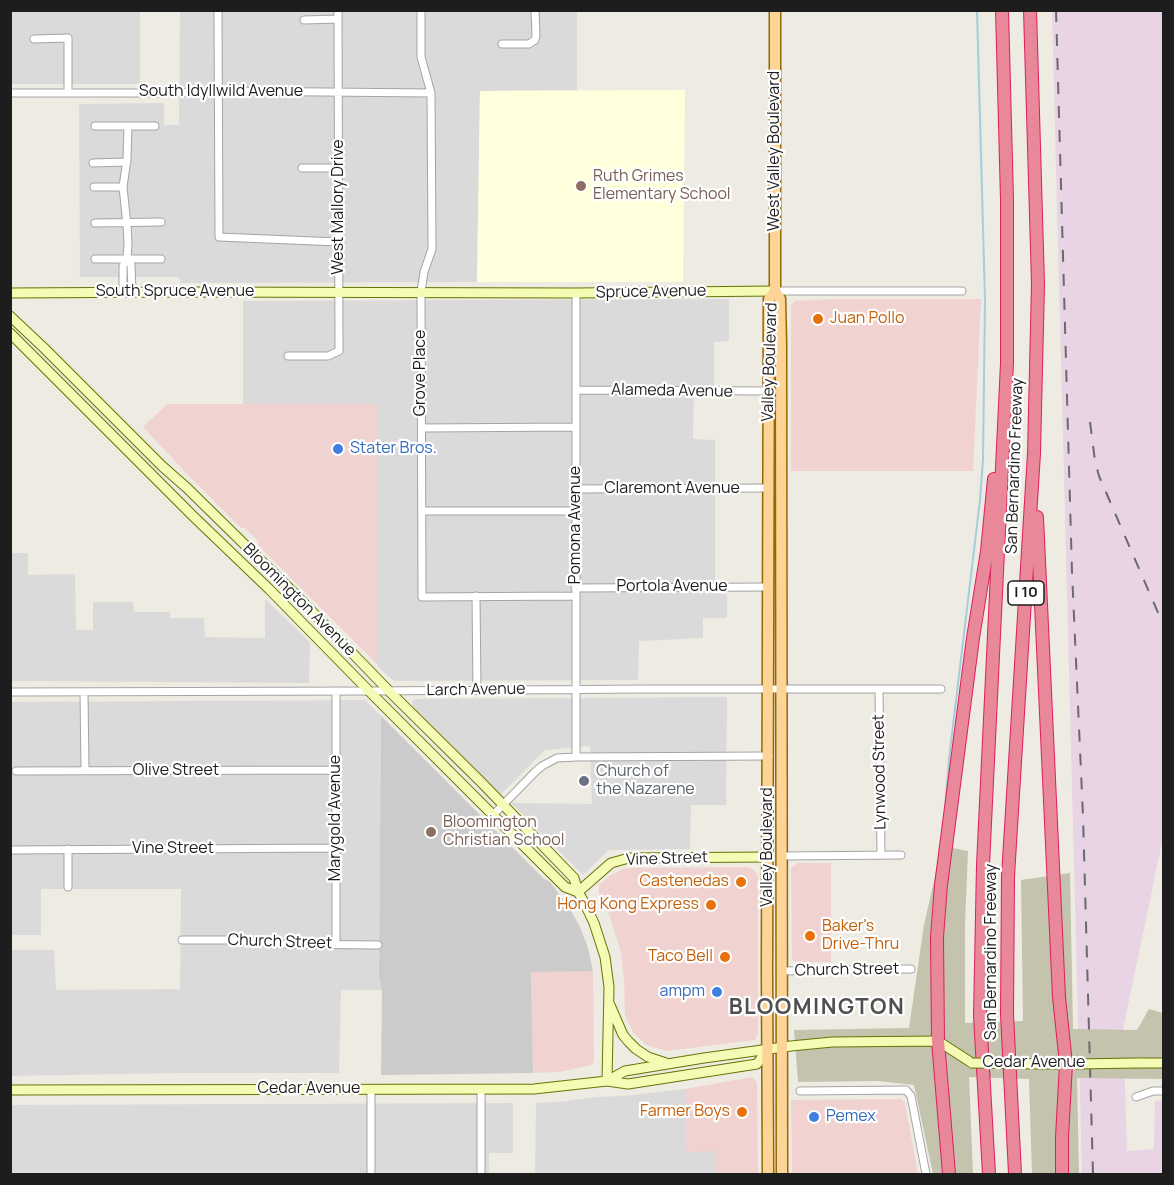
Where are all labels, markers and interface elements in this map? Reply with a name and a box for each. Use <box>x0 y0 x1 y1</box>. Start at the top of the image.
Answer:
street label: West Valley Boulevard <box>765 71 785 231</box>
street label: South Idyllwild Avenue <box>139 82 303 102</box>
street label: West Mallory Drive <box>329 139 349 275</box>
place label: Ruth Grimes Elementary School <box>593 167 731 205</box>
marker: Ruth Grimes Elementary School <box>574 179 588 193</box>
street label: Spruce Avenue <box>596 281 706 303</box>
street label: South Spruce Avenue <box>96 282 254 302</box>
street label: Valley Boulevard <box>758 302 782 422</box>
place label: Juan Pollo <box>830 309 905 329</box>
marker: Juan Pollo <box>811 312 825 326</box>
street label: Grove Place <box>411 330 431 416</box>
street label: San Bernardino Freeway <box>1002 378 1028 554</box>
street label: Alameda Avenue <box>611 380 733 402</box>
place label: Stater Bros. <box>350 439 437 459</box>
marker: Stater Bros. <box>331 442 345 456</box>
street label: Pomona Avenue <box>566 466 586 584</box>
street label: Claremont Avenue <box>604 479 740 499</box>
street label: Bloomington Avenue <box>239 540 359 660</box>
street label: Portola Avenue <box>617 577 727 597</box>
road number: I 10 <box>1008 581 1044 605</box>
street label: Larch Avenue <box>426 680 526 700</box>
street label: Lynwood Street <box>869 714 891 830</box>
street label: Marygold Avenue <box>326 755 346 881</box>
street label: Olive Street <box>133 761 219 781</box>
place label: Church of the Nazarene <box>596 762 695 800</box>
marker: Church of the Nazarene <box>577 774 591 788</box>
street label: Valley Boulevard <box>758 787 778 907</box>
place label: Bloomington Christian School <box>443 813 564 851</box>
marker: Bloomington Christian School <box>424 825 438 839</box>
street label: Vine Street <box>132 839 214 859</box>
street label: Vine Street <box>626 848 708 870</box>
street label: San Bernardino Freeway <box>982 864 1002 1040</box>
place label: Castenedas <box>639 872 729 892</box>
marker: Castenedas <box>734 875 748 889</box>
place label: Hong Kong Express <box>557 895 699 915</box>
marker: Hong Kong Express <box>704 898 718 912</box>
place label: Baker's Drive-Thru <box>822 917 899 955</box>
marker: Baker's Drive-Thru <box>803 929 817 943</box>
street label: Church Street <box>227 931 333 953</box>
place label: Taco Bell <box>648 947 713 967</box>
marker: Taco Bell <box>718 950 732 964</box>
street label: Church Street <box>795 959 899 981</box>
place label: ampm <box>660 982 705 1002</box>
marker: ampm <box>710 985 724 999</box>
district label: BLOOMINGTON <box>729 995 905 1021</box>
street label: Cedar Avenue <box>983 1053 1085 1073</box>
street label: Cedar Avenue <box>258 1079 360 1099</box>
place label: Farmer Boys <box>640 1102 730 1122</box>
marker: Farmer Boys <box>735 1105 749 1119</box>
place label: Pemex <box>826 1107 876 1127</box>
marker: Pemex <box>807 1110 821 1124</box>

